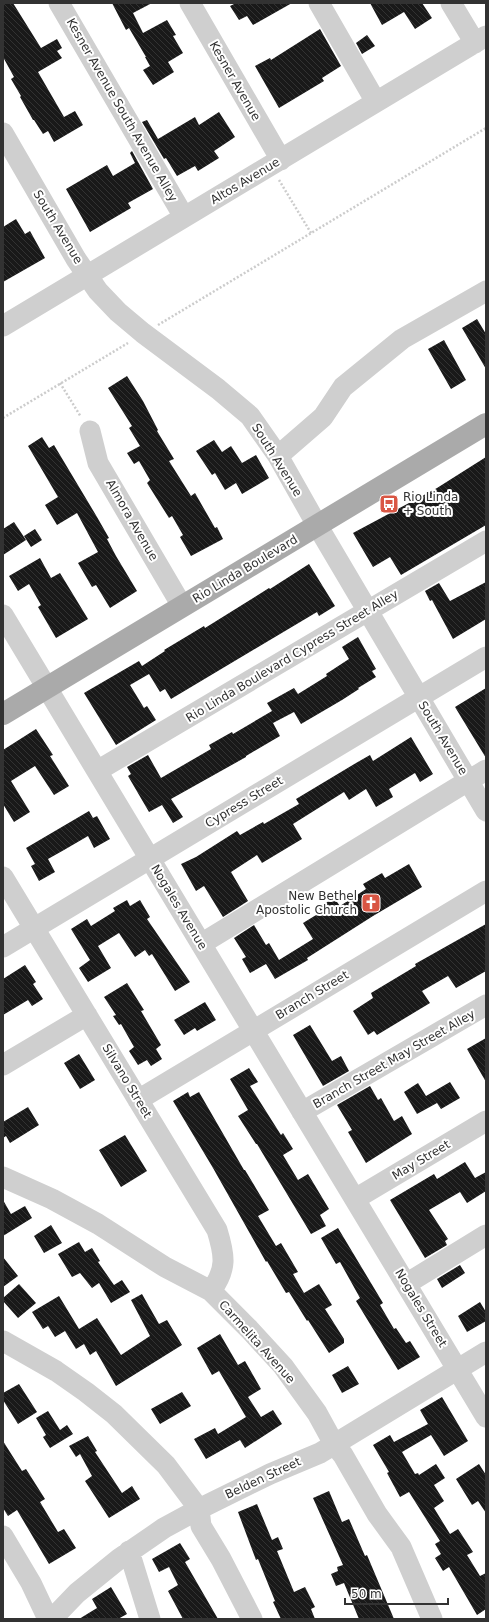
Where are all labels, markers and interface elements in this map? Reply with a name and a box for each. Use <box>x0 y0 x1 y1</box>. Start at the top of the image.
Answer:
street label: Kesner Avenue South Avenue Alley <box>64 16 180 204</box>
street label: Kesner Avenue <box>207 39 263 123</box>
street label: Altos Avenue <box>208 155 282 207</box>
street label: South Avenue <box>31 188 85 266</box>
street label: South Avenue <box>249 421 305 499</box>
street label: Almora Avenue <box>103 477 161 563</box>
place label: Rio Linda + South <box>403 490 458 518</box>
bus stop icon: Rio Linda + South <box>378 493 400 515</box>
street label: Rio Linda Boulevard <box>190 532 300 606</box>
street label: Rio Linda Boulevard Cypress Street Alley <box>183 587 401 725</box>
street label: South Avenue <box>416 699 470 777</box>
street label: Cypress Street <box>203 773 286 831</box>
street label: Nogales Avenue <box>148 862 210 952</box>
place label: New Bethel Apostolic Church <box>256 889 357 917</box>
church icon: New Bethel Apostolic Church <box>360 892 382 914</box>
street label: Branch Street <box>273 968 351 1022</box>
street label: Branch Street May Street Alley <box>311 1007 477 1111</box>
street label: Silvano Street <box>99 1041 155 1121</box>
street label: May Street <box>389 1137 453 1183</box>
street label: Nogales Street <box>392 1266 450 1350</box>
street label: Carmelita Avenue <box>216 1298 298 1386</box>
street label: Belden Street <box>223 1454 303 1502</box>
scale bar <box>345 1580 448 1606</box>
text: 50 m <box>351 1587 382 1601</box>

